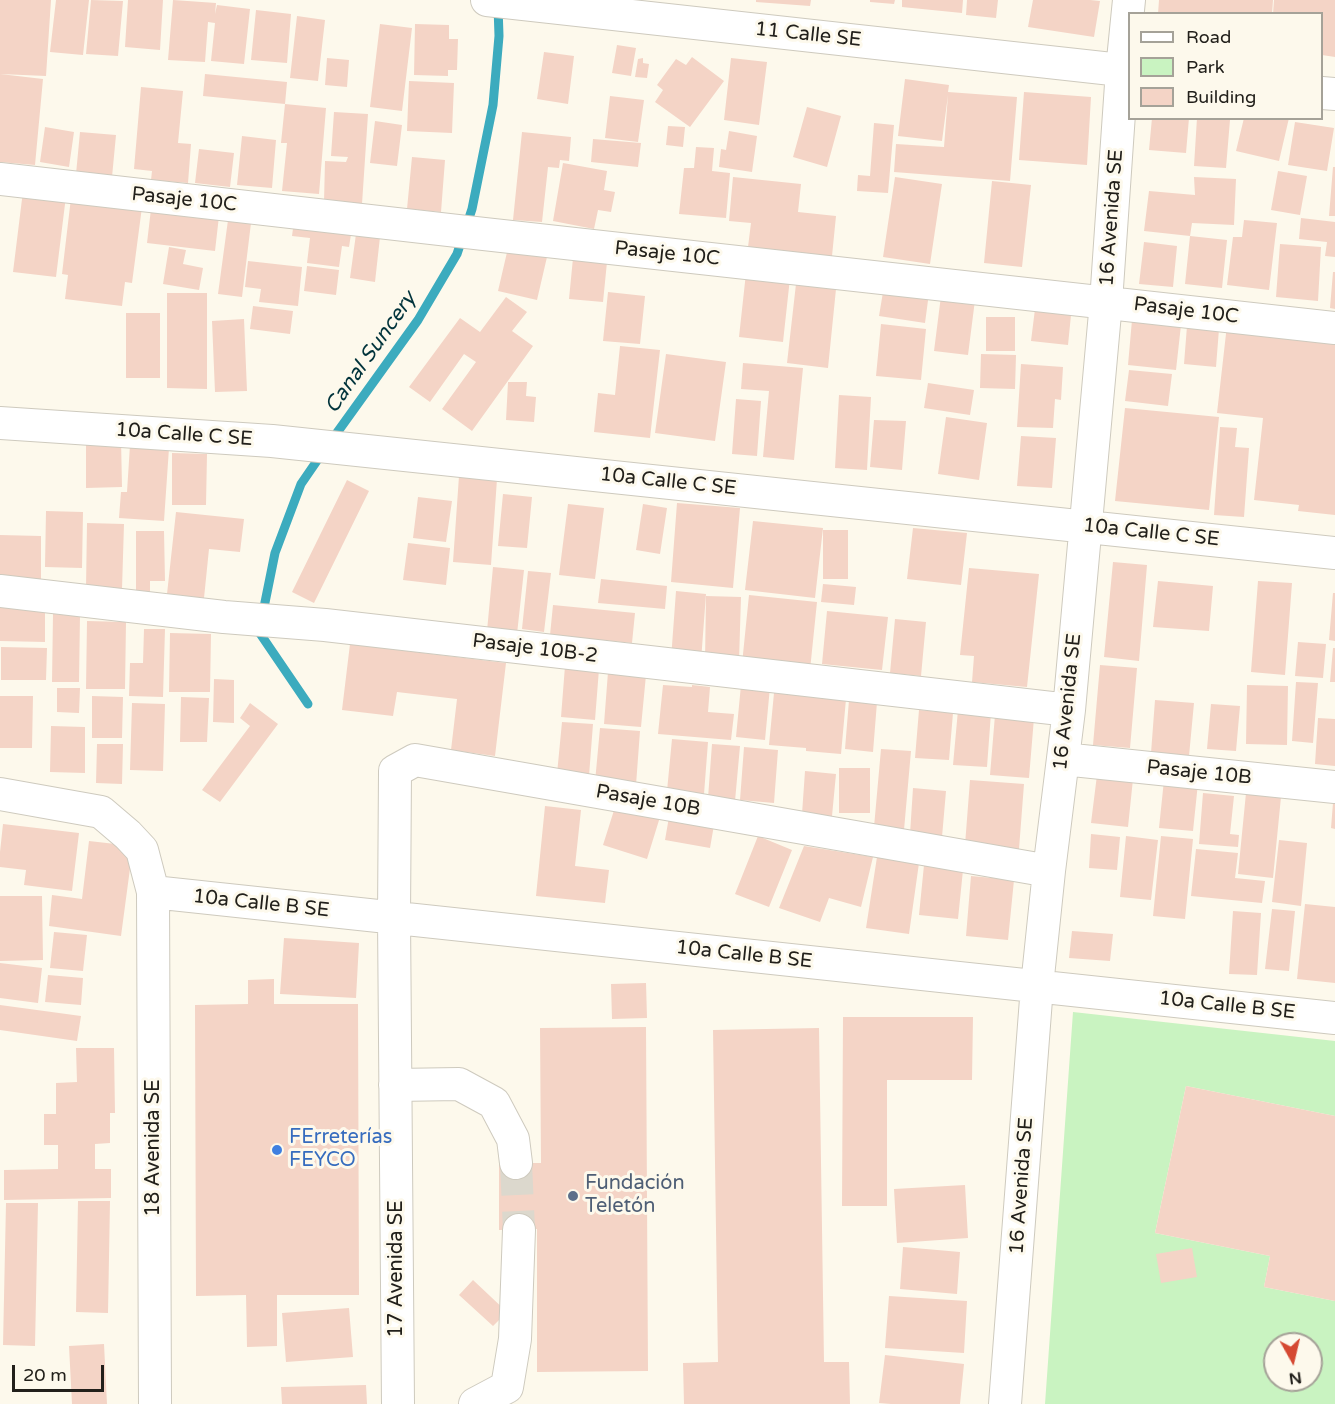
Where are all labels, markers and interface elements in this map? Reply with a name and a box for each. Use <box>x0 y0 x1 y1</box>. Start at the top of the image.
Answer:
legend <box>1128 12 1323 120</box>
street label: 11 Calle SE <box>754 17 862 53</box>
text: Road <box>1186 26 1231 48</box>
text: Park <box>1186 56 1224 78</box>
text: Building <box>1186 86 1256 108</box>
street label: 16 Avenida SE <box>1095 149 1129 287</box>
street label: Pasaje 10C <box>130 183 238 217</box>
street label: Pasaje 10C <box>613 237 721 271</box>
water label: Canal Suncery <box>320 287 422 419</box>
street label: Pasaje 10C <box>1132 293 1240 329</box>
street label: 10a Calle C SE <box>115 418 253 452</box>
street label: 10a Calle C SE <box>598 463 738 501</box>
street label: 10a Calle C SE <box>1081 514 1221 552</box>
street label: Pasaje 10B-2 <box>471 629 599 669</box>
street label: 16 Avenida SE <box>1049 632 1087 772</box>
street label: Pasaje 10B <box>1145 756 1253 790</box>
street label: Pasaje 10B <box>594 780 702 822</box>
street label: 10a Calle B SE <box>191 885 331 923</box>
street label: 10a Calle B SE <box>674 936 814 974</box>
street label: 10a Calle B SE <box>1157 987 1297 1025</box>
street label: 18 Avenida SE <box>142 1079 166 1217</box>
street label: 16 Avenida SE <box>1005 1117 1039 1255</box>
place label: FErreterías FEYCO <box>289 1126 392 1173</box>
marker: FErreterías FEYCO <box>270 1143 284 1157</box>
place label: Fundación Teletón <box>585 1172 685 1219</box>
marker: Fundación Teletón <box>566 1189 580 1203</box>
street label: 17 Avenida SE <box>385 1200 409 1338</box>
north arrow <box>1263 1332 1323 1392</box>
scale bar <box>15 1353 106 1391</box>
text: 20 m <box>23 1364 67 1386</box>
text: N <box>1287 1367 1303 1389</box>

